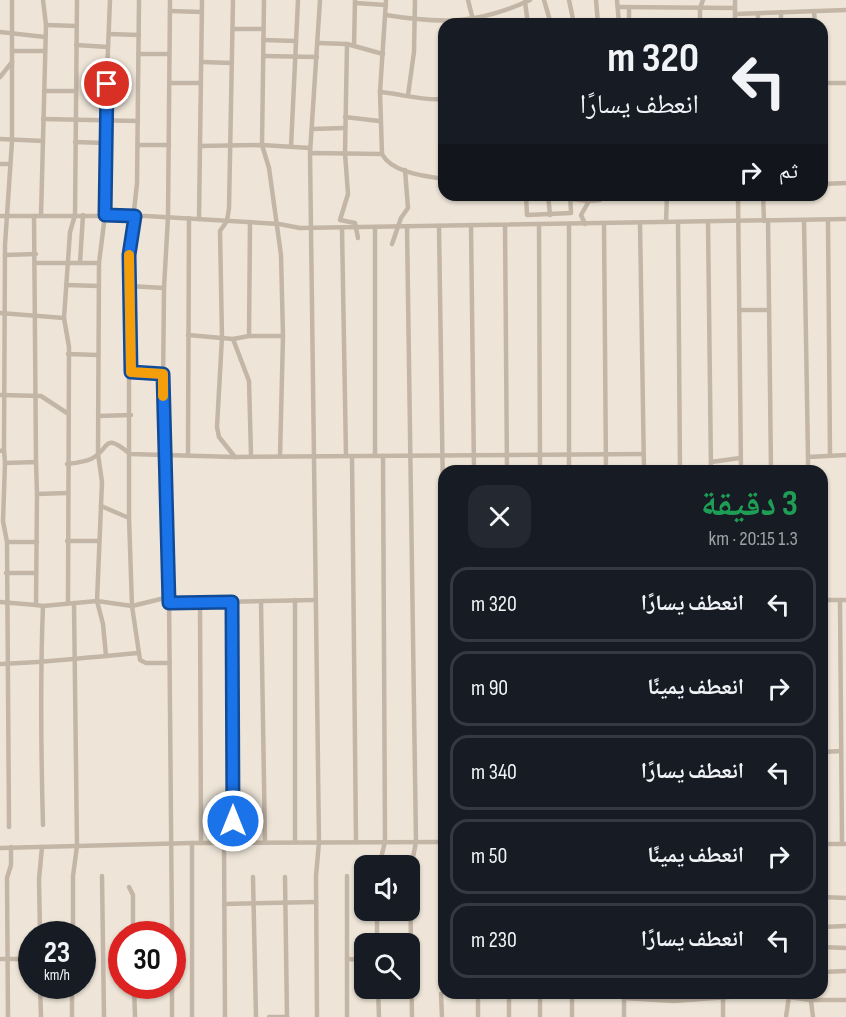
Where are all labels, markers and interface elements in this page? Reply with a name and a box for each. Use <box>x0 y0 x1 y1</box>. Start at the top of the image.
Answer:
text: 320 m <box>607 33 699 84</box>
icon: left <box>720 42 798 120</box>
pin <box>81 58 132 109</box>
icon: arrive <box>90 67 123 100</box>
text: انعطف يسارًا <box>580 89 699 121</box>
icon: right <box>734 156 767 189</box>
text: ثم <box>779 158 798 185</box>
text: 3 دقيقة <box>701 483 798 526</box>
button: close <box>468 485 531 548</box>
text: 1.3 km · 20:15 <box>709 527 798 551</box>
icon: left <box>762 588 795 621</box>
text: انعطف يسارًا <box>641 590 744 617</box>
text: 320 m <box>471 591 517 618</box>
icon: right <box>762 672 795 705</box>
text: انعطف يمينًا <box>647 674 744 701</box>
text: 90 m <box>471 675 508 702</box>
icon: left <box>762 756 795 789</box>
text: انعطف يسارًا <box>641 758 744 785</box>
text: 340 m <box>471 759 517 786</box>
position arrow <box>201 789 265 853</box>
icon: right <box>762 840 795 873</box>
text: انعطف يمينًا <box>647 842 744 869</box>
text: 50 m <box>471 843 507 870</box>
map controls <box>354 855 420 999</box>
button: sound <box>354 855 420 921</box>
speed limit sign: 30 <box>108 921 186 999</box>
icon: left <box>762 924 795 957</box>
text: انعطف يسارًا <box>641 926 744 953</box>
text: 230 m <box>471 927 517 954</box>
button: search <box>354 933 420 999</box>
text: 23 <box>44 935 70 971</box>
text: km/h <box>44 966 70 985</box>

